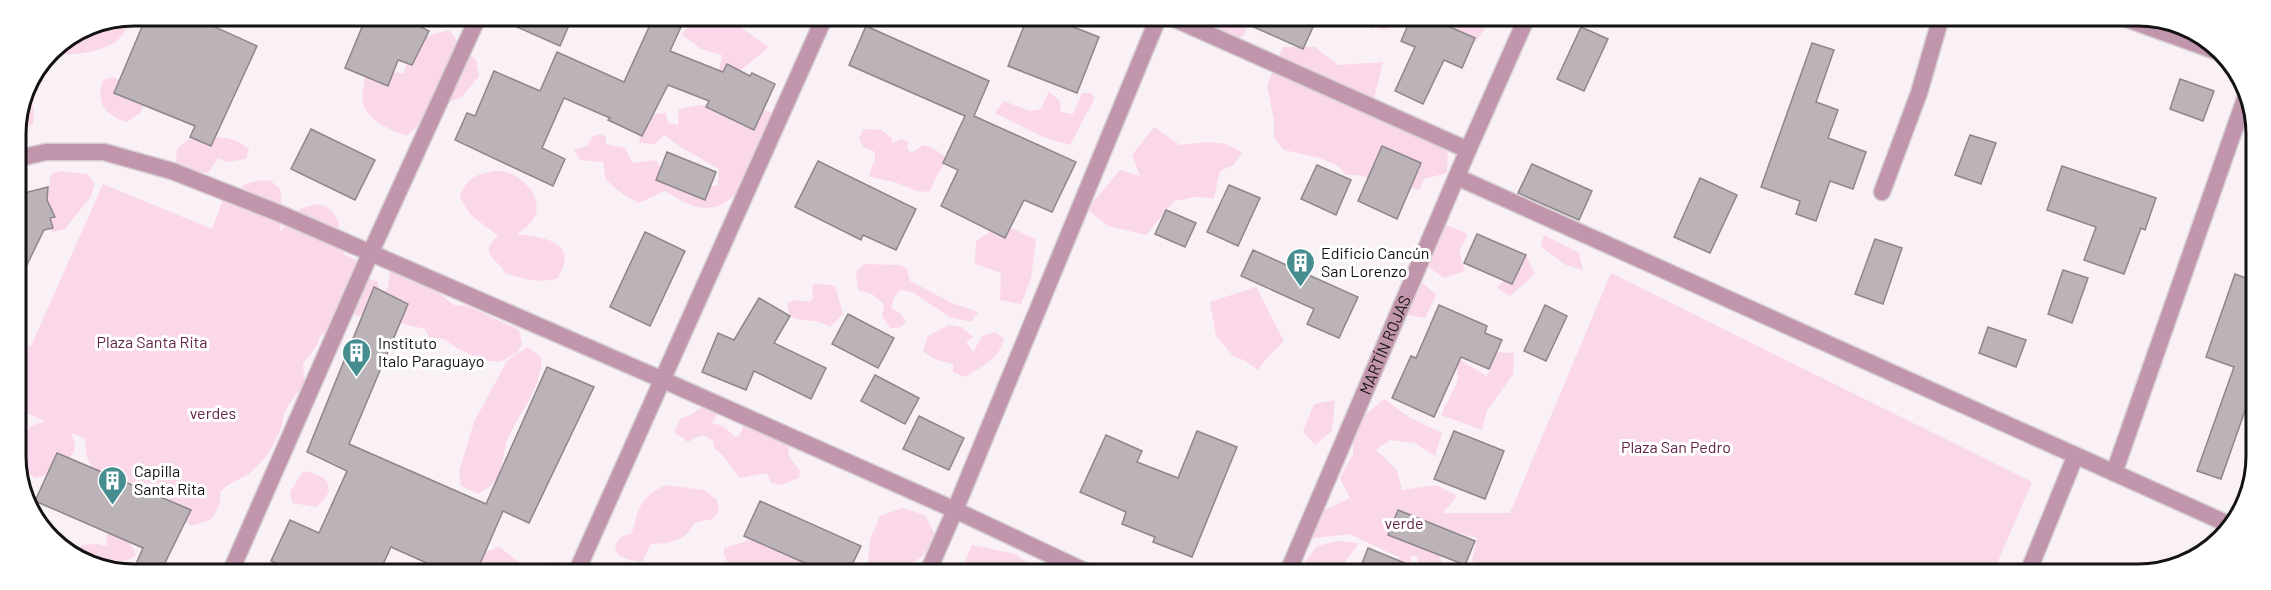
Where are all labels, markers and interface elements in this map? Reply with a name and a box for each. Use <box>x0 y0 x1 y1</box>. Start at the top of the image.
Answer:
place label: Edificio Cancún San Lorenzo <box>1321 243 1429 280</box>
building icon: Edificio Cancún San Lorenzo <box>1284 246 1316 288</box>
street label: MARTÍN ROJAS <box>1355 292 1414 397</box>
park label: Plaza Santa Rita <box>96 332 208 351</box>
place label: Instituto Italo Paraguayo <box>378 333 484 370</box>
building icon: Instituto Italo Paraguayo <box>341 336 373 378</box>
park label: verdes <box>190 403 236 422</box>
park label: Plaza San Pedro <box>1621 437 1731 456</box>
place label: Capilla Santa Rita <box>134 461 205 498</box>
building icon: Capilla Santa Rita <box>97 464 129 506</box>
park label: verde <box>1385 513 1423 532</box>

